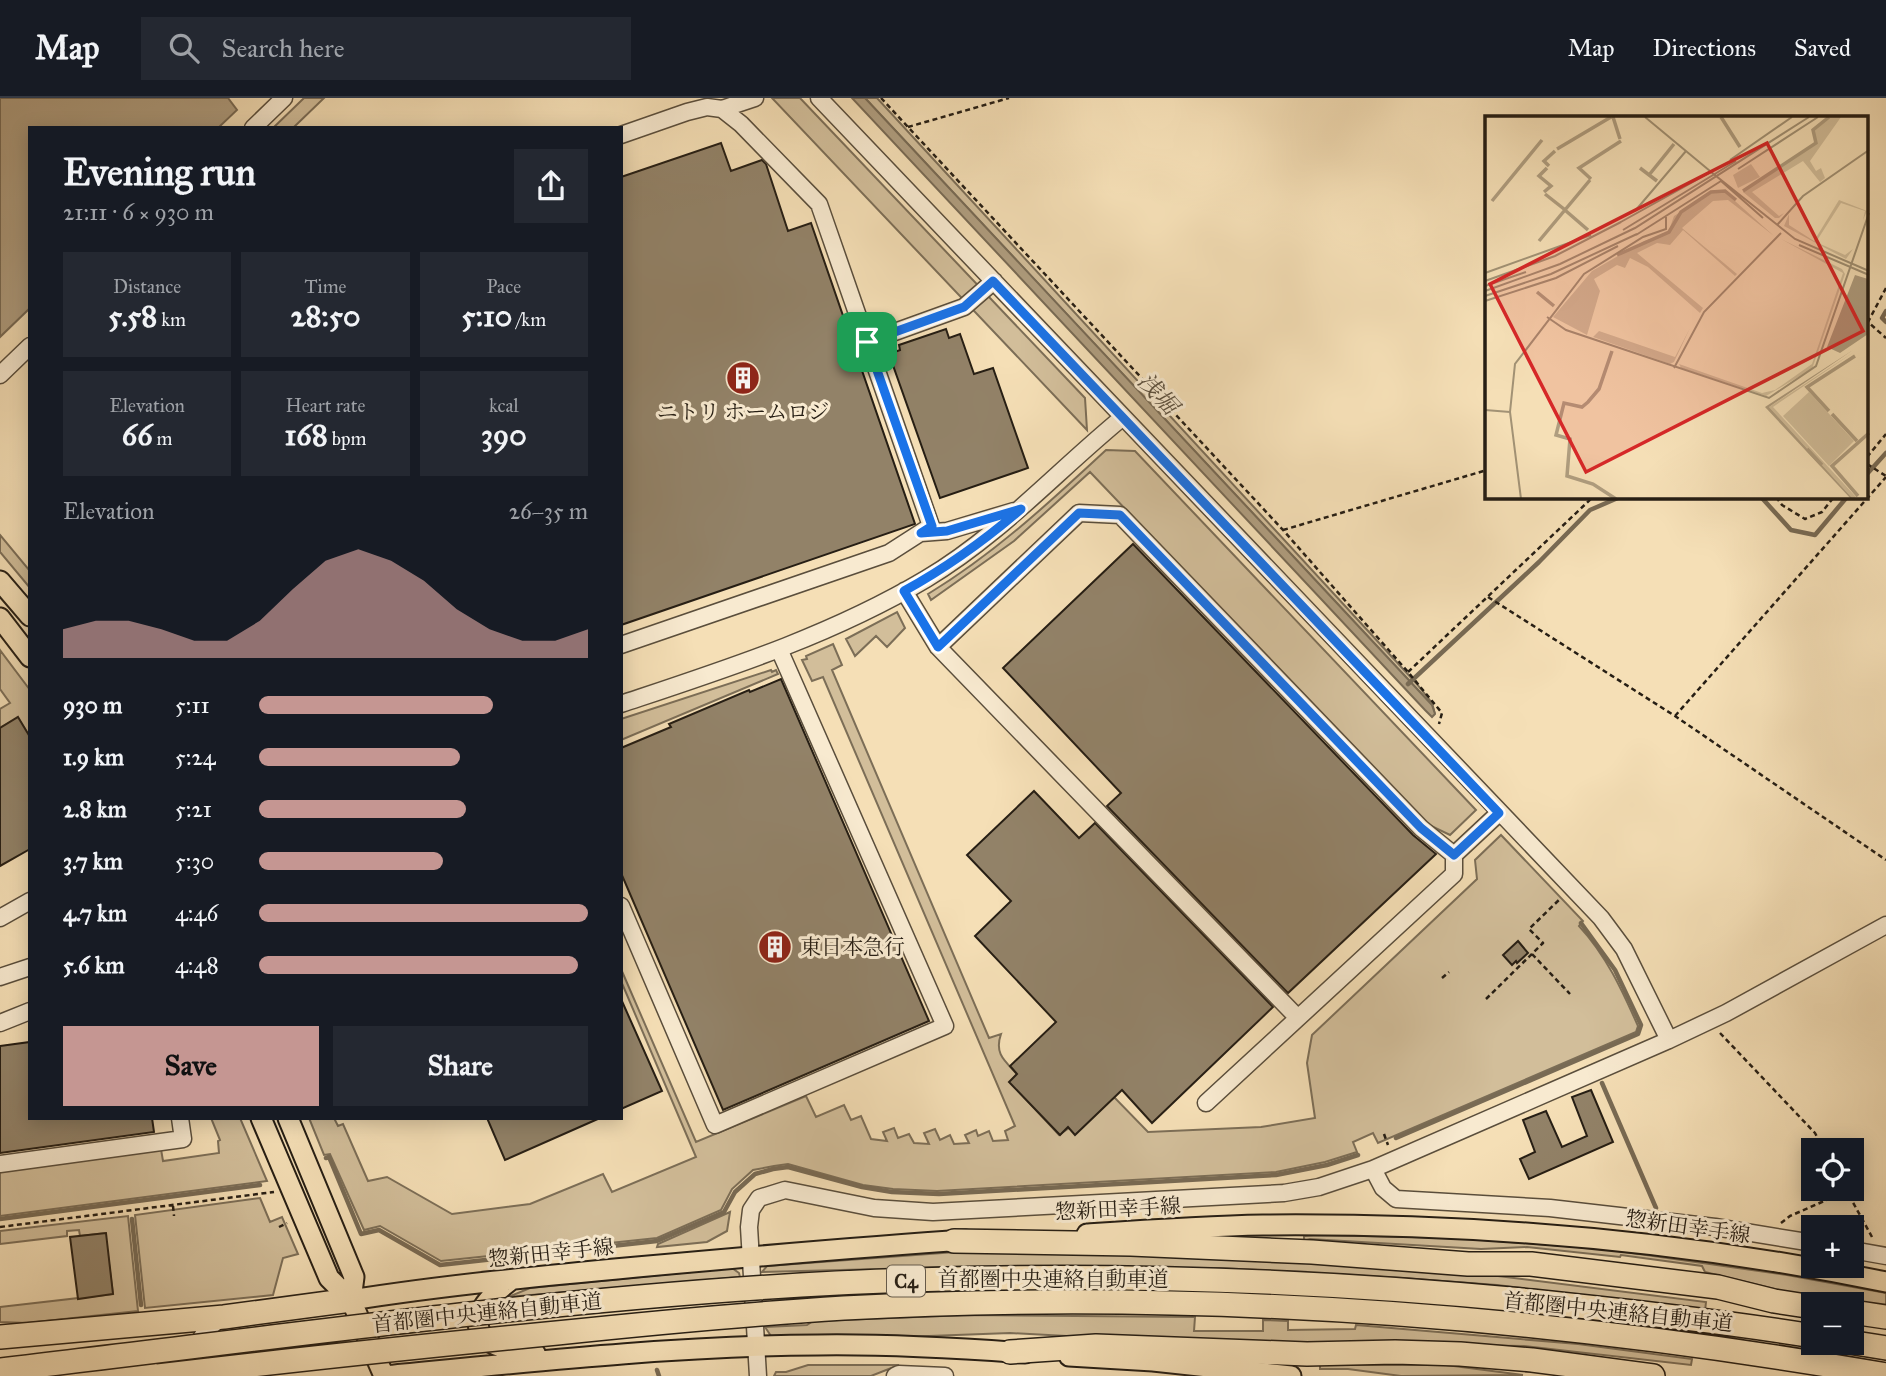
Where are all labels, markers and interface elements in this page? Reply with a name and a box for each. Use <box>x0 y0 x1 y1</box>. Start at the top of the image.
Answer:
search box <box>141 17 631 80</box>
text: Map <box>35 28 99 68</box>
icon: search <box>165 29 203 67</box>
text: Search here <box>221 32 345 64</box>
text: Map <box>1568 33 1615 63</box>
text: Directions <box>1653 33 1756 63</box>
text: Saved <box>1794 33 1851 63</box>
inset map <box>1485 116 1868 499</box>
text: Evening run <box>63 149 256 195</box>
button: share <box>514 149 588 223</box>
text: 21:11 · 6 × 930 m <box>63 198 214 226</box>
text: Distance <box>113 275 181 298</box>
text: Time <box>304 275 347 298</box>
text: Pace <box>487 275 521 298</box>
text: 5.58 <box>108 298 157 334</box>
text: 28:50 <box>291 298 360 334</box>
text: 5:10 <box>461 298 512 334</box>
text: km <box>157 308 186 331</box>
text: /km <box>512 308 546 331</box>
pin <box>837 312 897 372</box>
icon: arrive <box>848 323 886 361</box>
building icon: ニトリ ホームロジ <box>724 359 762 397</box>
water label: 浅堀 <box>1132 367 1187 422</box>
text: Elevation <box>109 394 185 417</box>
text: Heart rate <box>286 394 365 417</box>
text: kcal <box>489 394 519 417</box>
place label: ニトリ ホームロジ <box>657 399 829 425</box>
text: 66 <box>122 417 153 453</box>
text: 168 <box>285 417 328 453</box>
text: 390 <box>481 417 527 453</box>
text: m <box>153 427 173 450</box>
text: bpm <box>328 427 366 450</box>
text: Elevation <box>63 497 154 525</box>
text: 26–35 m <box>509 497 588 525</box>
text: 930 m <box>63 691 122 719</box>
text: 5:11 <box>175 691 210 719</box>
text: 1.9 km <box>63 743 124 771</box>
text: 5:24 <box>175 743 216 771</box>
text: 2.8 km <box>63 795 127 823</box>
text: 5:21 <box>175 795 212 823</box>
text: 3.7 km <box>63 847 123 875</box>
text: 5:30 <box>175 847 214 875</box>
text: 4.7 km <box>63 899 127 927</box>
text: 4:46 <box>175 899 218 927</box>
building icon: 東日本急行 <box>756 928 794 966</box>
place label: 東日本急行 <box>800 934 905 960</box>
text: 5.6 km <box>63 951 125 979</box>
text: 4:48 <box>175 951 219 979</box>
button: Save <box>63 1026 319 1106</box>
button: Share <box>333 1026 588 1106</box>
map controls <box>1801 1138 1864 1355</box>
button: locate <box>1801 1138 1864 1201</box>
street label: 惣新田幸手線 <box>1054 1193 1182 1225</box>
street label: 惣新田幸手線 <box>1624 1205 1752 1249</box>
button: + <box>1801 1215 1864 1278</box>
street label: 惣新田幸手線 <box>487 1233 615 1273</box>
road number: C4 <box>887 1266 925 1296</box>
street label: 首都圏中央連絡自動車道 <box>938 1266 1169 1292</box>
street label: 首都圏中央連絡自動車道 <box>1502 1287 1734 1337</box>
street label: 首都圏中央連絡自動車道 <box>371 1288 603 1338</box>
button: − <box>1801 1292 1864 1355</box>

